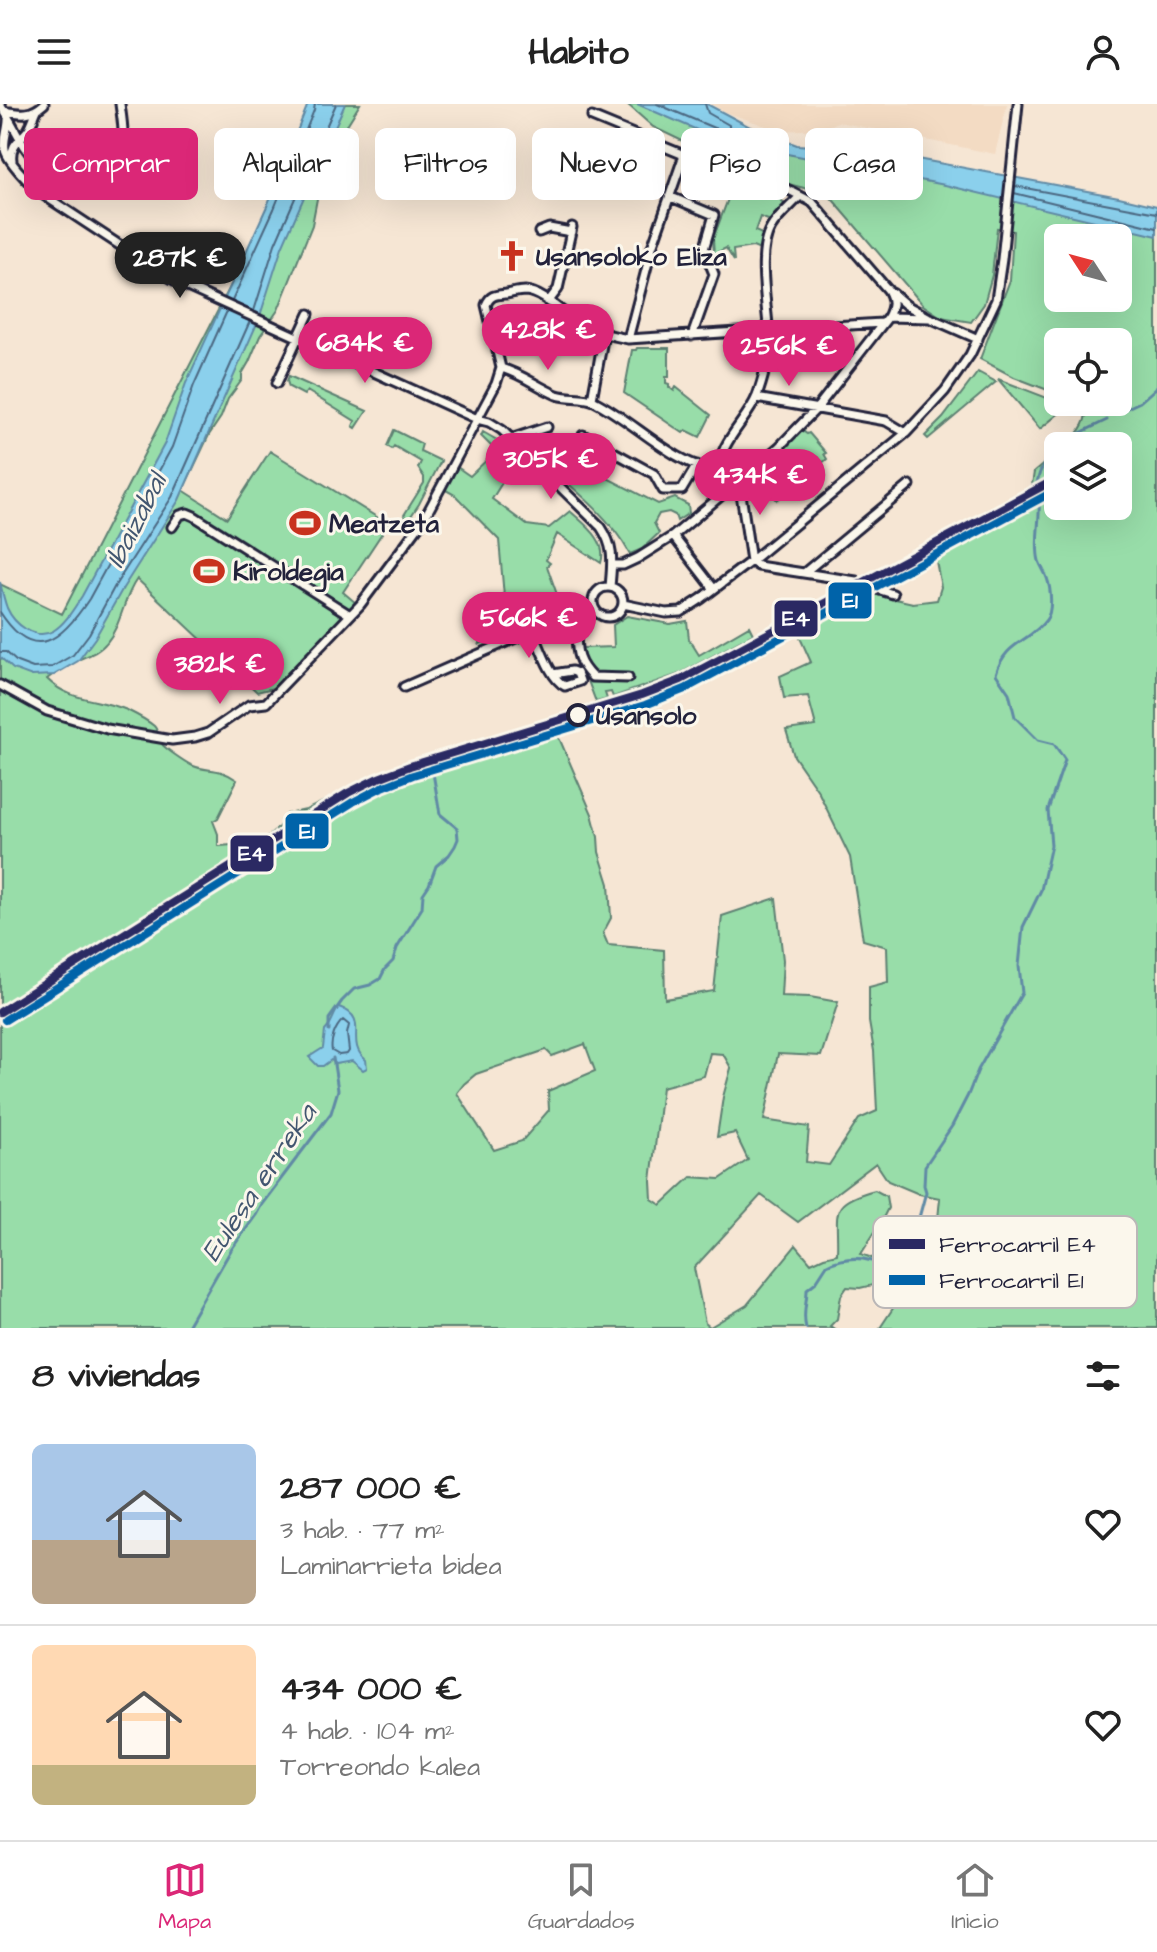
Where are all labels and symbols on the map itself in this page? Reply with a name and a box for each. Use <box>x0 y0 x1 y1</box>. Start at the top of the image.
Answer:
north arrow <box>1044 224 1132 312</box>
pin: 287K € <box>115 232 245 300</box>
church icon: Usansoloko Eliza <box>495 239 529 273</box>
place label: Usansoloko Eliza <box>536 239 728 275</box>
pin: 428K € <box>483 304 613 372</box>
pin: 684K € <box>300 317 430 385</box>
pin: 256K € <box>724 320 854 388</box>
pin: 305K € <box>486 433 616 501</box>
pin: 434K € <box>695 449 825 517</box>
water label: Ibaizabal <box>96 464 178 575</box>
sports icon: Meatzeta <box>288 506 322 540</box>
place label: Meatzeta <box>329 506 440 542</box>
sports icon: Kiroldegia <box>192 554 226 588</box>
place label: Kiroldegia <box>233 554 344 593</box>
line badge: E1 <box>827 581 873 620</box>
text: E1 <box>842 586 858 617</box>
pin: 566K € <box>464 592 594 660</box>
line badge: E4 <box>773 599 819 638</box>
text: E4 <box>782 604 811 635</box>
pin: 382K € <box>155 638 285 706</box>
place label: Usansolo <box>596 698 697 734</box>
marker: Usansolo <box>567 704 589 726</box>
line badge: E1 <box>284 812 330 850</box>
text: E1 <box>299 817 315 848</box>
line badge: E4 <box>229 834 275 873</box>
text: E4 <box>238 839 267 870</box>
water label: Eulesa erreka <box>192 1095 327 1269</box>
legend <box>873 1216 1137 1308</box>
text: Ferrocarril E4 <box>939 1230 1096 1261</box>
text: Ferrocarril E1 <box>939 1266 1084 1297</box>

